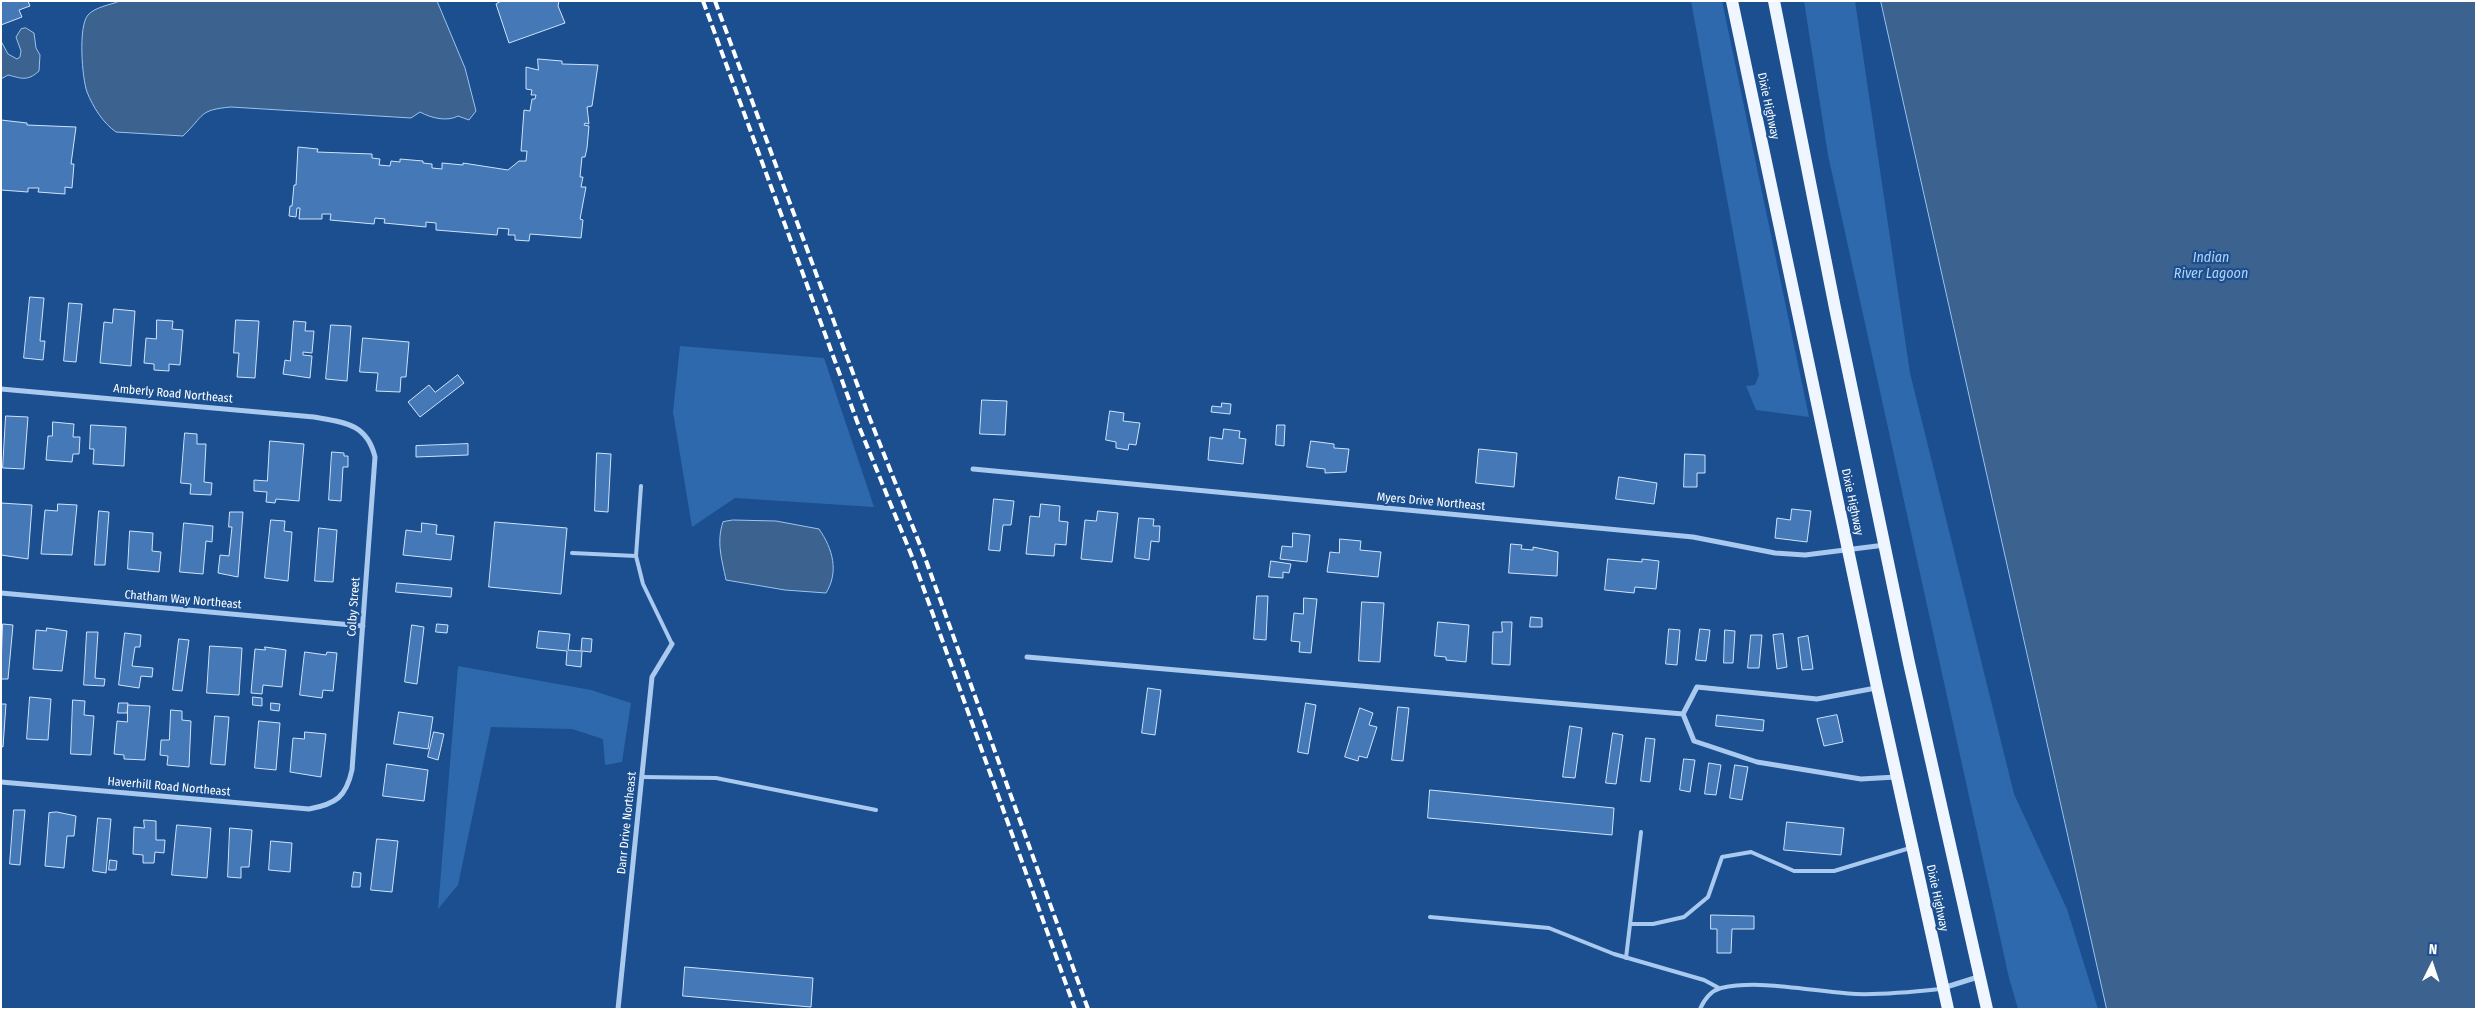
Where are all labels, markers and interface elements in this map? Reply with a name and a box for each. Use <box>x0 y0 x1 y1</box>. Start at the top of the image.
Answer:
street label: Dixie Highway <box>1754 71 1782 141</box>
water label: Indian River Lagoon <box>2174 250 2248 282</box>
street label: Amberly Road Northeast <box>113 382 233 406</box>
street label: Dixie Highway <box>1838 467 1866 537</box>
street label: Myers Drive Northeast <box>1376 490 1486 514</box>
street label: Colby Street <box>345 577 363 637</box>
street label: Chatham Way Northeast <box>124 588 242 612</box>
street label: Danr Drive Northeast <box>614 771 640 875</box>
street label: Haverhill Road Northeast <box>107 774 231 800</box>
street label: Dixie Highway <box>1923 863 1951 933</box>
north arrow <box>2407 940 2457 990</box>
text: N <box>2428 941 2438 958</box>

